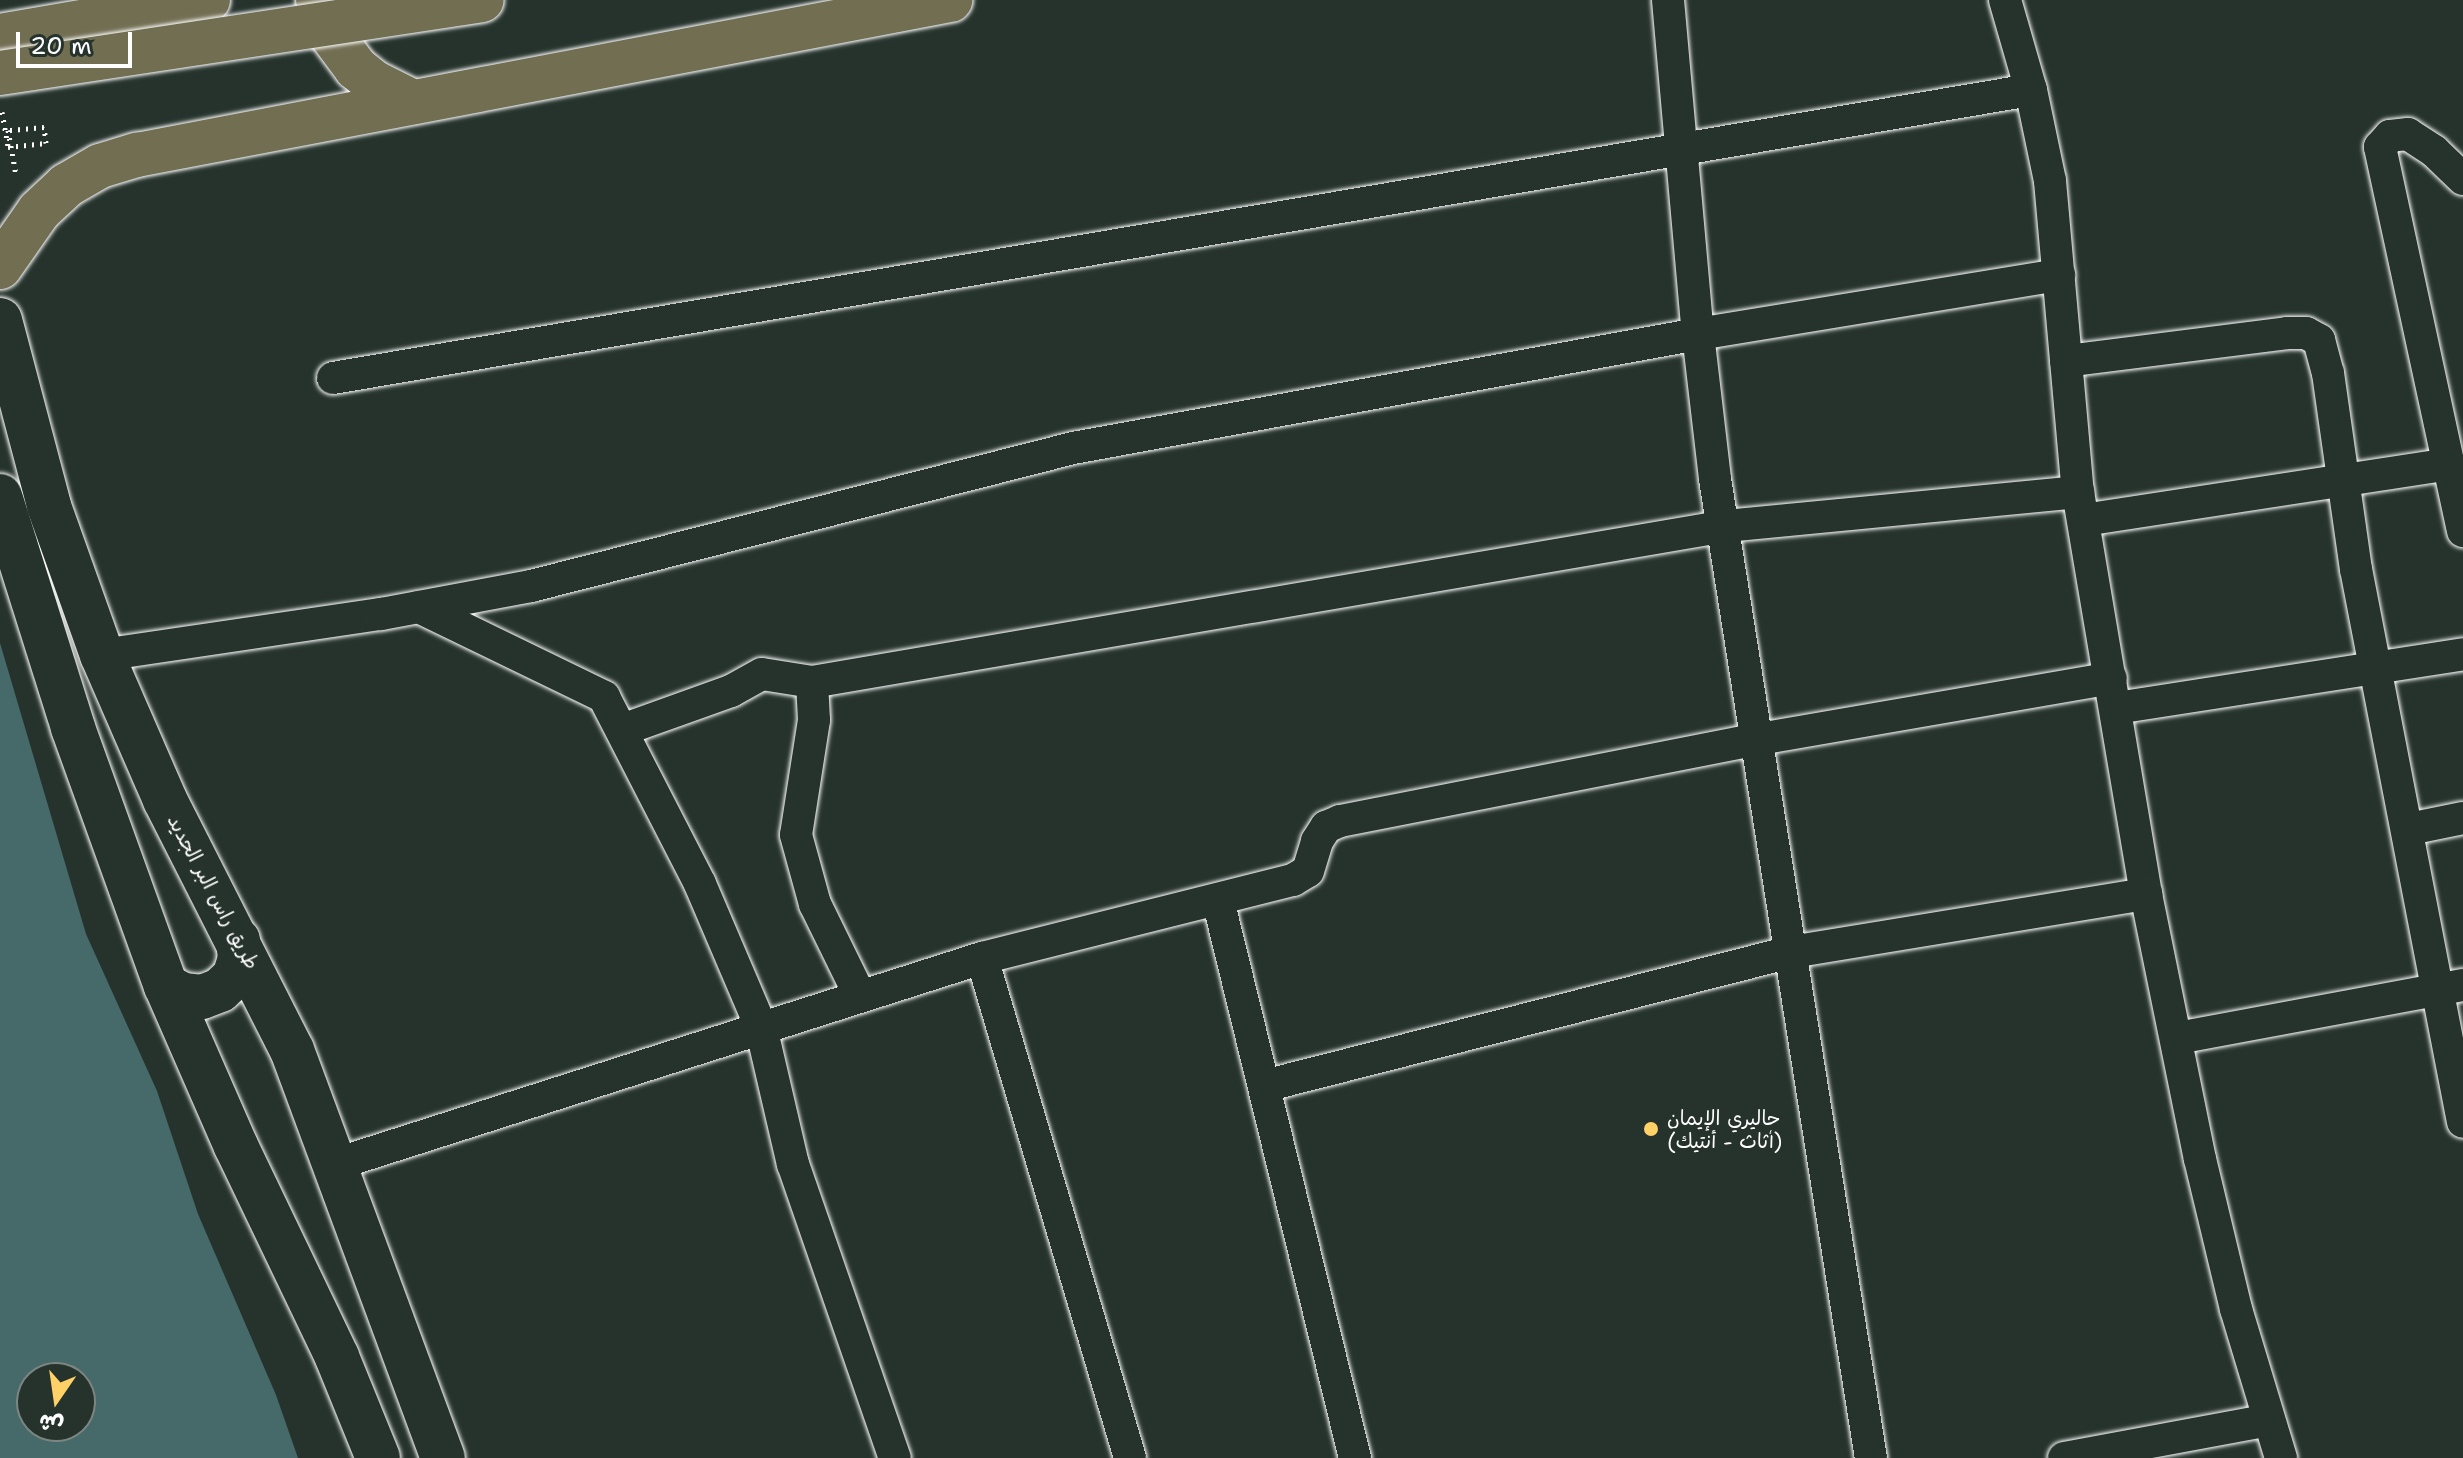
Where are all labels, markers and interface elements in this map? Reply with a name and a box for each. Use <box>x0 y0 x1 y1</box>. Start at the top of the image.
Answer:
scale bar <box>20 16 136 66</box>
text: 20 m <box>30 30 92 62</box>
street label: طريق راس البر الجديد <box>162 810 264 974</box>
place label: جاليري الإيمان (أثاث - أنتيك) <box>1667 1106 1782 1153</box>
marker: جاليري الإيمان (أثاث - أنتيك) <box>1642 1120 1660 1138</box>
north arrow <box>16 1362 96 1442</box>
text: ش <box>36 1407 66 1441</box>

